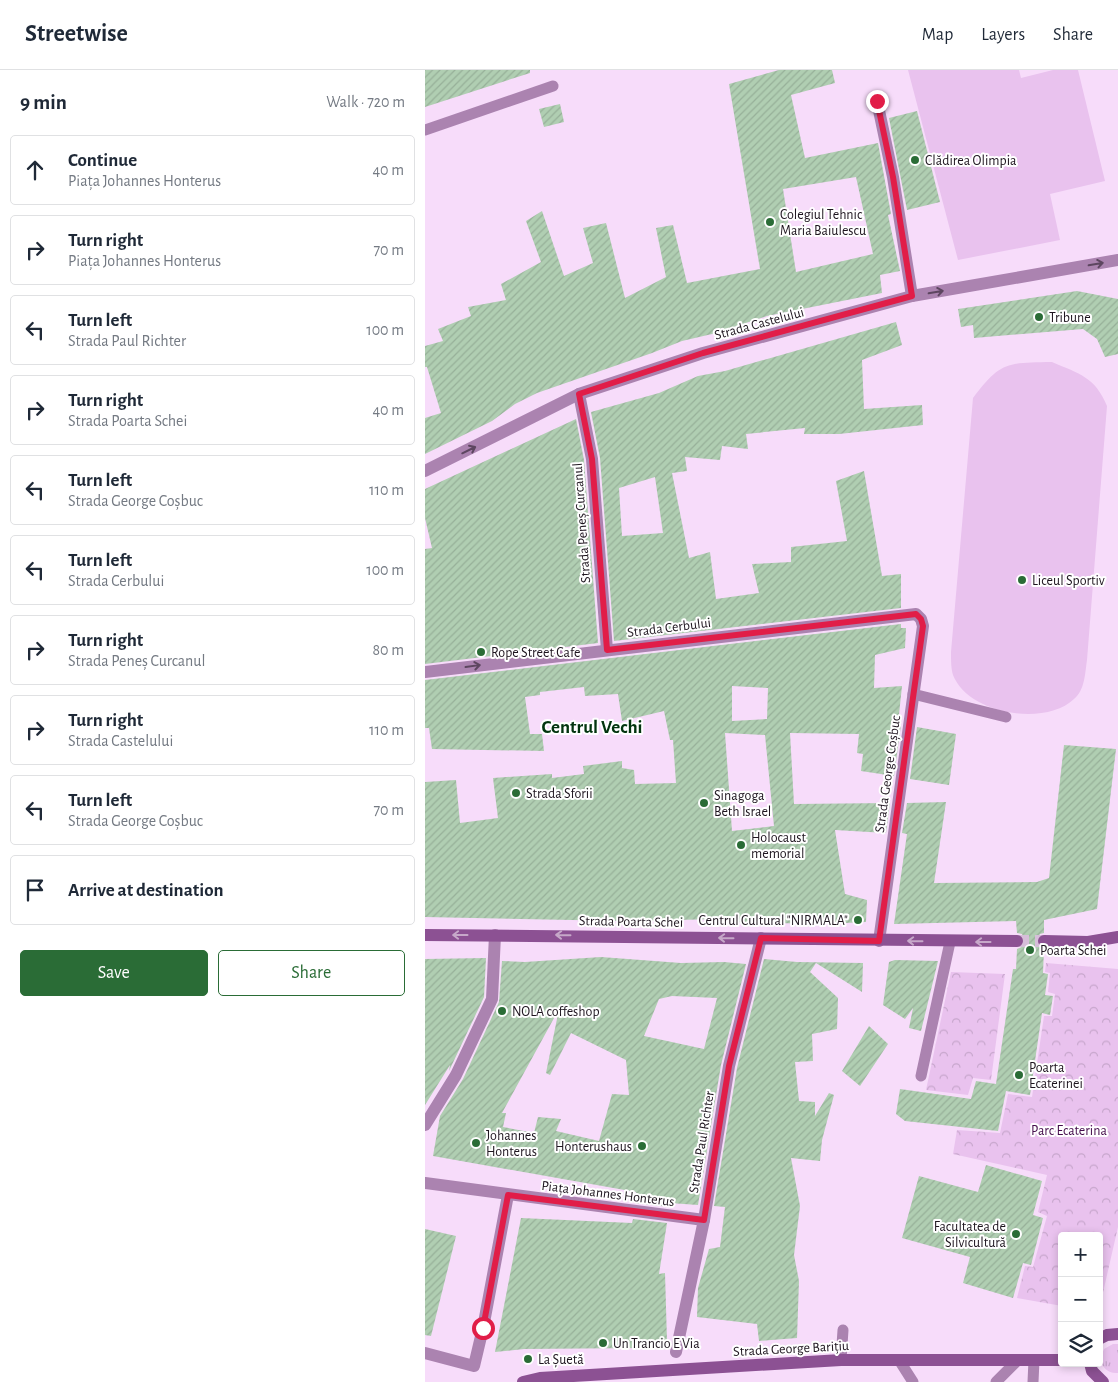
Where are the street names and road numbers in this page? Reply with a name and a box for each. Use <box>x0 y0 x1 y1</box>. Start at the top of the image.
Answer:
street label: Strada Castelului <box>713 305 806 343</box>
street label: Strada Peneș Curcanul <box>571 462 594 583</box>
street label: Strada Cerbului <box>626 616 712 640</box>
street label: Strada George Coșbuc <box>873 714 904 834</box>
street label: Strada Poarta Schei <box>579 914 683 930</box>
street label: Strada Paul Richter <box>687 1090 717 1194</box>
street label: Piața Johannes Honterus <box>540 1179 675 1210</box>
street label: Strada George Barițiu <box>733 1339 849 1360</box>

